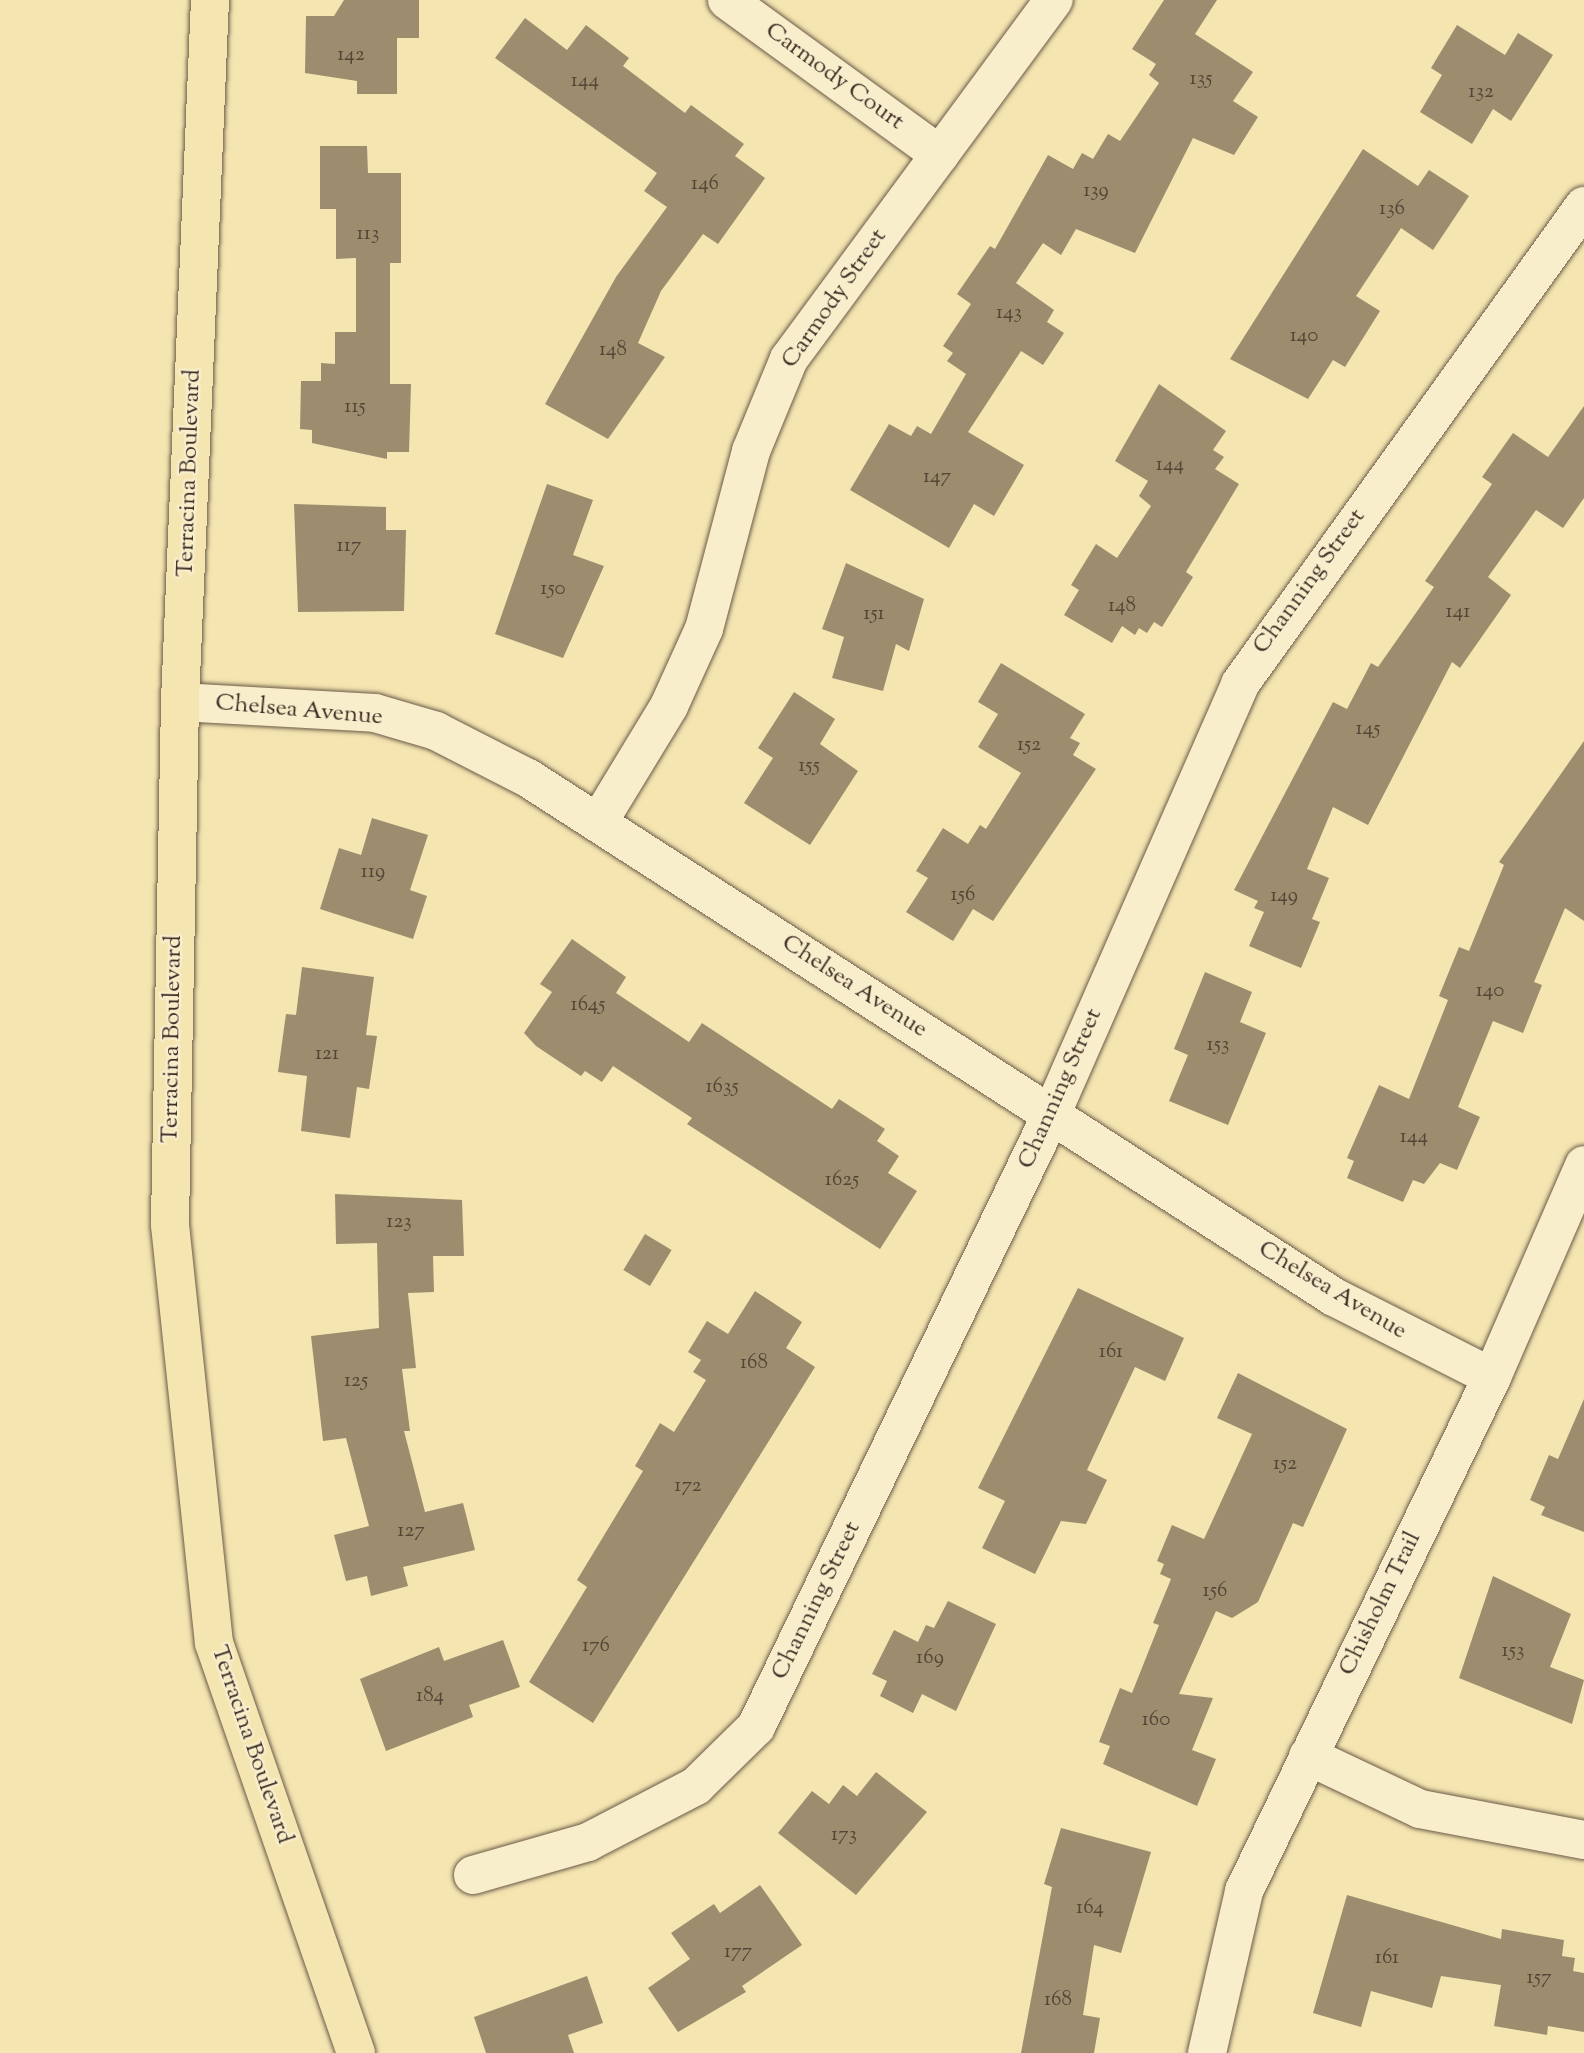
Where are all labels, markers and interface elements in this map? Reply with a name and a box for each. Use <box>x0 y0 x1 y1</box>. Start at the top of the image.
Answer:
street label: Carmody Court <box>759 17 909 137</box>
house number: 142 <box>337 42 365 68</box>
house number: 135 <box>1190 66 1212 92</box>
house number: 144 <box>571 68 599 94</box>
house number: 132 <box>1468 79 1494 105</box>
house number: 146 <box>691 171 719 197</box>
house number: 139 <box>1083 178 1109 204</box>
house number: 136 <box>1379 196 1405 222</box>
house number: 113 <box>357 221 379 247</box>
street label: Carmody Street <box>776 224 894 374</box>
house number: 143 <box>996 300 1022 326</box>
house number: 140 <box>1290 323 1318 349</box>
house number: 148 <box>599 337 627 363</box>
street label: Terracina Boulevard <box>172 369 208 577</box>
house number: 115 <box>344 394 366 420</box>
house number: 144 <box>1156 452 1184 478</box>
house number: 147 <box>923 464 951 490</box>
street label: Channing Street <box>1248 504 1372 660</box>
house number: 117 <box>337 533 361 559</box>
house number: 150 <box>540 576 566 602</box>
house number: 148 <box>1108 593 1136 619</box>
house number: 141 <box>1446 599 1470 625</box>
house number: 151 <box>863 601 885 627</box>
street label: Chelsea Avenue <box>214 689 384 733</box>
house number: 145 <box>1356 716 1380 742</box>
house number: 152 <box>1017 732 1041 758</box>
house number: 155 <box>798 753 820 779</box>
house number: 119 <box>361 859 385 885</box>
house number: 156 <box>951 882 975 908</box>
house number: 149 <box>1270 883 1298 909</box>
street label: Chelsea Avenue <box>776 929 932 1045</box>
street label: Terracina Boulevard <box>157 935 189 1143</box>
house number: 140 <box>1476 978 1504 1004</box>
house number: 1645 <box>571 992 605 1018</box>
street label: Channing Street <box>1013 1004 1109 1174</box>
house number: 153 <box>1207 1032 1229 1058</box>
house number: 121 <box>315 1041 339 1067</box>
house number: 1635 <box>705 1074 739 1100</box>
house number: 144 <box>1400 1124 1428 1150</box>
house number: 1625 <box>825 1167 859 1193</box>
house number: 123 <box>386 1209 412 1235</box>
street label: Chelsea Avenue <box>1253 1235 1411 1347</box>
house number: 161 <box>1099 1339 1123 1365</box>
house number: 168 <box>740 1350 768 1376</box>
house number: 125 <box>344 1368 368 1394</box>
house number: 152 <box>1273 1451 1297 1477</box>
house number: 172 <box>674 1473 702 1499</box>
street label: Channing Street <box>766 1517 868 1685</box>
house number: 127 <box>397 1518 425 1544</box>
street label: Chisholm Trail <box>1334 1527 1428 1681</box>
house number: 156 <box>1203 1578 1227 1604</box>
house number: 176 <box>582 1633 610 1659</box>
house number: 153 <box>1502 1638 1524 1664</box>
street label: Terracina Boulevard <box>204 1642 298 1848</box>
house number: 169 <box>916 1645 944 1671</box>
house number: 184 <box>416 1683 444 1709</box>
house number: 160 <box>1142 1707 1170 1733</box>
house number: 173 <box>831 1822 857 1848</box>
house number: 164 <box>1076 1895 1104 1921</box>
house number: 177 <box>724 1939 752 1965</box>
house number: 161 <box>1375 1945 1399 1971</box>
house number: 157 <box>1527 1965 1551 1991</box>
house number: 168 <box>1044 1987 1072 2013</box>

